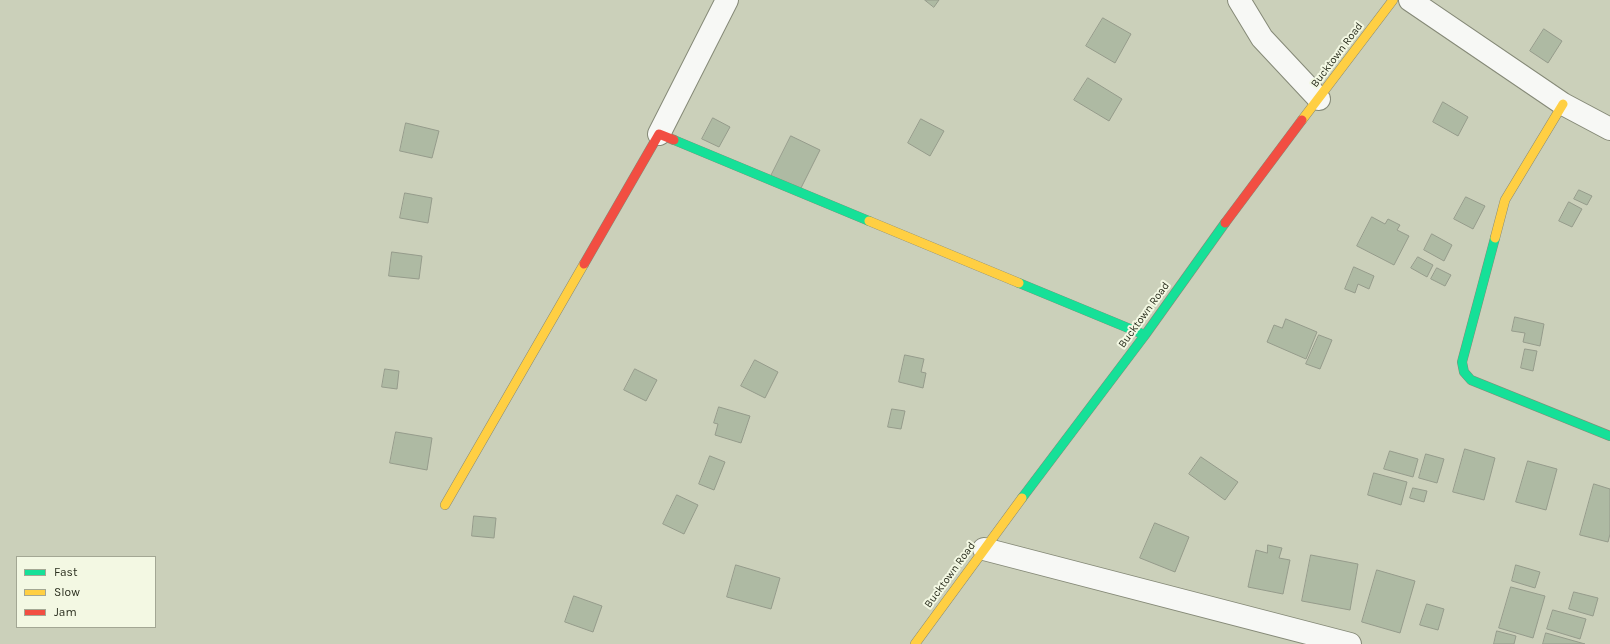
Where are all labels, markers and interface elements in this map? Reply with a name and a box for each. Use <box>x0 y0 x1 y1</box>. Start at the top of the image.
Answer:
street label: Bucktown Road <box>1308 20 1366 90</box>
street label: Bucktown Road <box>1116 280 1172 350</box>
street label: Bucktown Road <box>922 540 978 610</box>
legend <box>16 556 156 628</box>
text: Fast <box>54 565 77 579</box>
text: Slow <box>54 585 80 599</box>
text: Jam <box>54 605 77 619</box>

